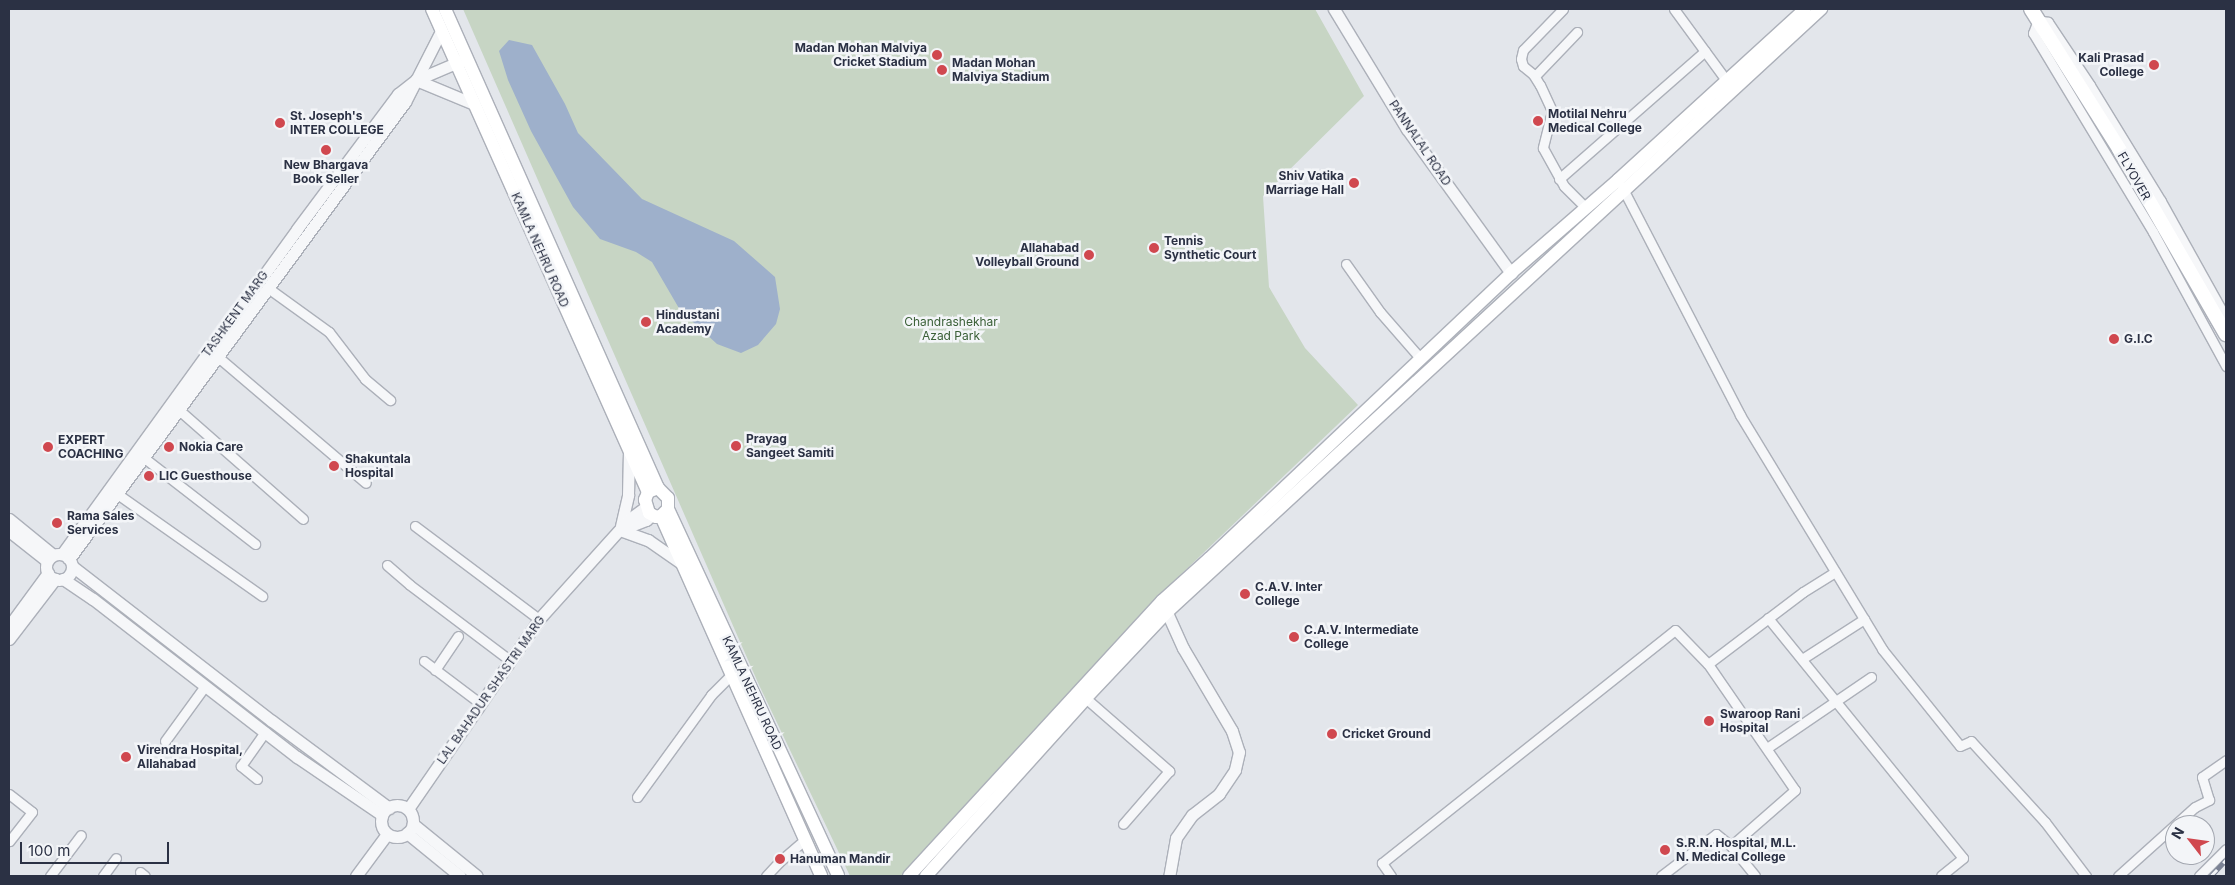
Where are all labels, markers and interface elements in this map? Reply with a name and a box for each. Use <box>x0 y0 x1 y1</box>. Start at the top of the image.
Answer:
place label: Madan Mohan Malviya Cricket Stadium <box>795 41 927 69</box>
marker: Madan Mohan Malviya Cricket Stadium <box>931 49 943 61</box>
place label: Kali Prasad College <box>2078 51 2144 79</box>
place label: Madan Mohan Malviya Stadium <box>952 56 1049 84</box>
marker: Kali Prasad College <box>2148 59 2160 71</box>
marker: Madan Mohan Malviya Stadium <box>936 64 948 76</box>
street label: PANNALAL ROAD <box>1386 97 1454 189</box>
place label: Motilal Nehru Medical College <box>1548 107 1642 135</box>
place label: St. Joseph's INTER COLLEGE <box>290 109 384 137</box>
marker: Motilal Nehru Medical College <box>1532 115 1544 127</box>
marker: St. Joseph's INTER COLLEGE <box>274 117 286 129</box>
marker: New Bhargava Book Seller <box>320 144 332 156</box>
street label: FLYOVER <box>2114 149 2154 203</box>
place label: New Bhargava Book Seller <box>284 158 368 186</box>
place label: Shiv Vatika Marriage Hall <box>1266 169 1344 197</box>
marker: Shiv Vatika Marriage Hall <box>1348 177 1360 189</box>
street label: KAMLA NEHRU ROAD <box>508 190 572 310</box>
place label: Tennis Synthetic Court <box>1164 234 1256 262</box>
place label: Allahabad Volleyball Ground <box>975 241 1079 269</box>
marker: Tennis Synthetic Court <box>1148 242 1160 254</box>
marker: Allahabad Volleyball Ground <box>1083 249 1095 261</box>
street label: TASHKENT MARG <box>199 268 271 360</box>
place label: Hindustani Academy <box>656 308 720 336</box>
park label: Chandrashekhar Azad Park <box>904 315 998 343</box>
marker: Hindustani Academy <box>640 316 652 328</box>
place label: G.I.C <box>2124 332 2153 346</box>
marker: G.I.C <box>2108 333 2120 345</box>
place label: Prayag Sangeet Samiti <box>746 432 834 460</box>
place label: EXPERT COACHING <box>58 433 123 461</box>
place label: Nokia Care <box>179 440 243 454</box>
marker: Prayag Sangeet Samiti <box>730 440 742 452</box>
marker: EXPERT COACHING <box>42 441 54 453</box>
marker: Nokia Care <box>163 441 175 453</box>
place label: Shakuntala Hospital <box>345 452 411 480</box>
marker: Shakuntala Hospital <box>327 459 341 473</box>
place label: LIC Guesthouse <box>159 469 252 483</box>
marker: LIC Guesthouse <box>143 470 155 482</box>
place label: Rama Sales Services <box>67 509 134 537</box>
marker: Rama Sales Services <box>51 517 63 529</box>
place label: C.A.V. Inter College <box>1255 580 1323 608</box>
marker: C.A.V. Inter College <box>1239 588 1251 600</box>
street label: LAL BAHADUR SHASTRI MARG <box>434 613 548 767</box>
place label: C.A.V. Intermediate College <box>1304 623 1419 651</box>
marker: C.A.V. Intermediate College <box>1288 631 1300 643</box>
street label: KAMLA NEHRU ROAD <box>719 634 785 752</box>
place label: Swaroop Rani Hospital <box>1720 707 1800 735</box>
marker: Swaroop Rani Hospital <box>1702 714 1716 728</box>
place label: Cricket Ground <box>1342 727 1431 741</box>
marker: Cricket Ground <box>1326 728 1338 740</box>
place label: Virendra Hospital, Allahabad <box>137 743 243 771</box>
marker: Virendra Hospital, Allahabad <box>119 750 133 764</box>
north arrow <box>2165 815 2215 865</box>
text: N <box>2167 824 2187 842</box>
scale bar <box>22 832 171 864</box>
place label: S.R.N. Hospital, M.L. N. Medical College <box>1676 836 1797 864</box>
text: 100 m <box>28 841 70 860</box>
marker: S.R.N. Hospital, M.L. N. Medical College <box>1658 843 1672 857</box>
place label: Hanuman Mandir <box>790 852 890 866</box>
marker: Hanuman Mandir <box>774 853 786 865</box>

